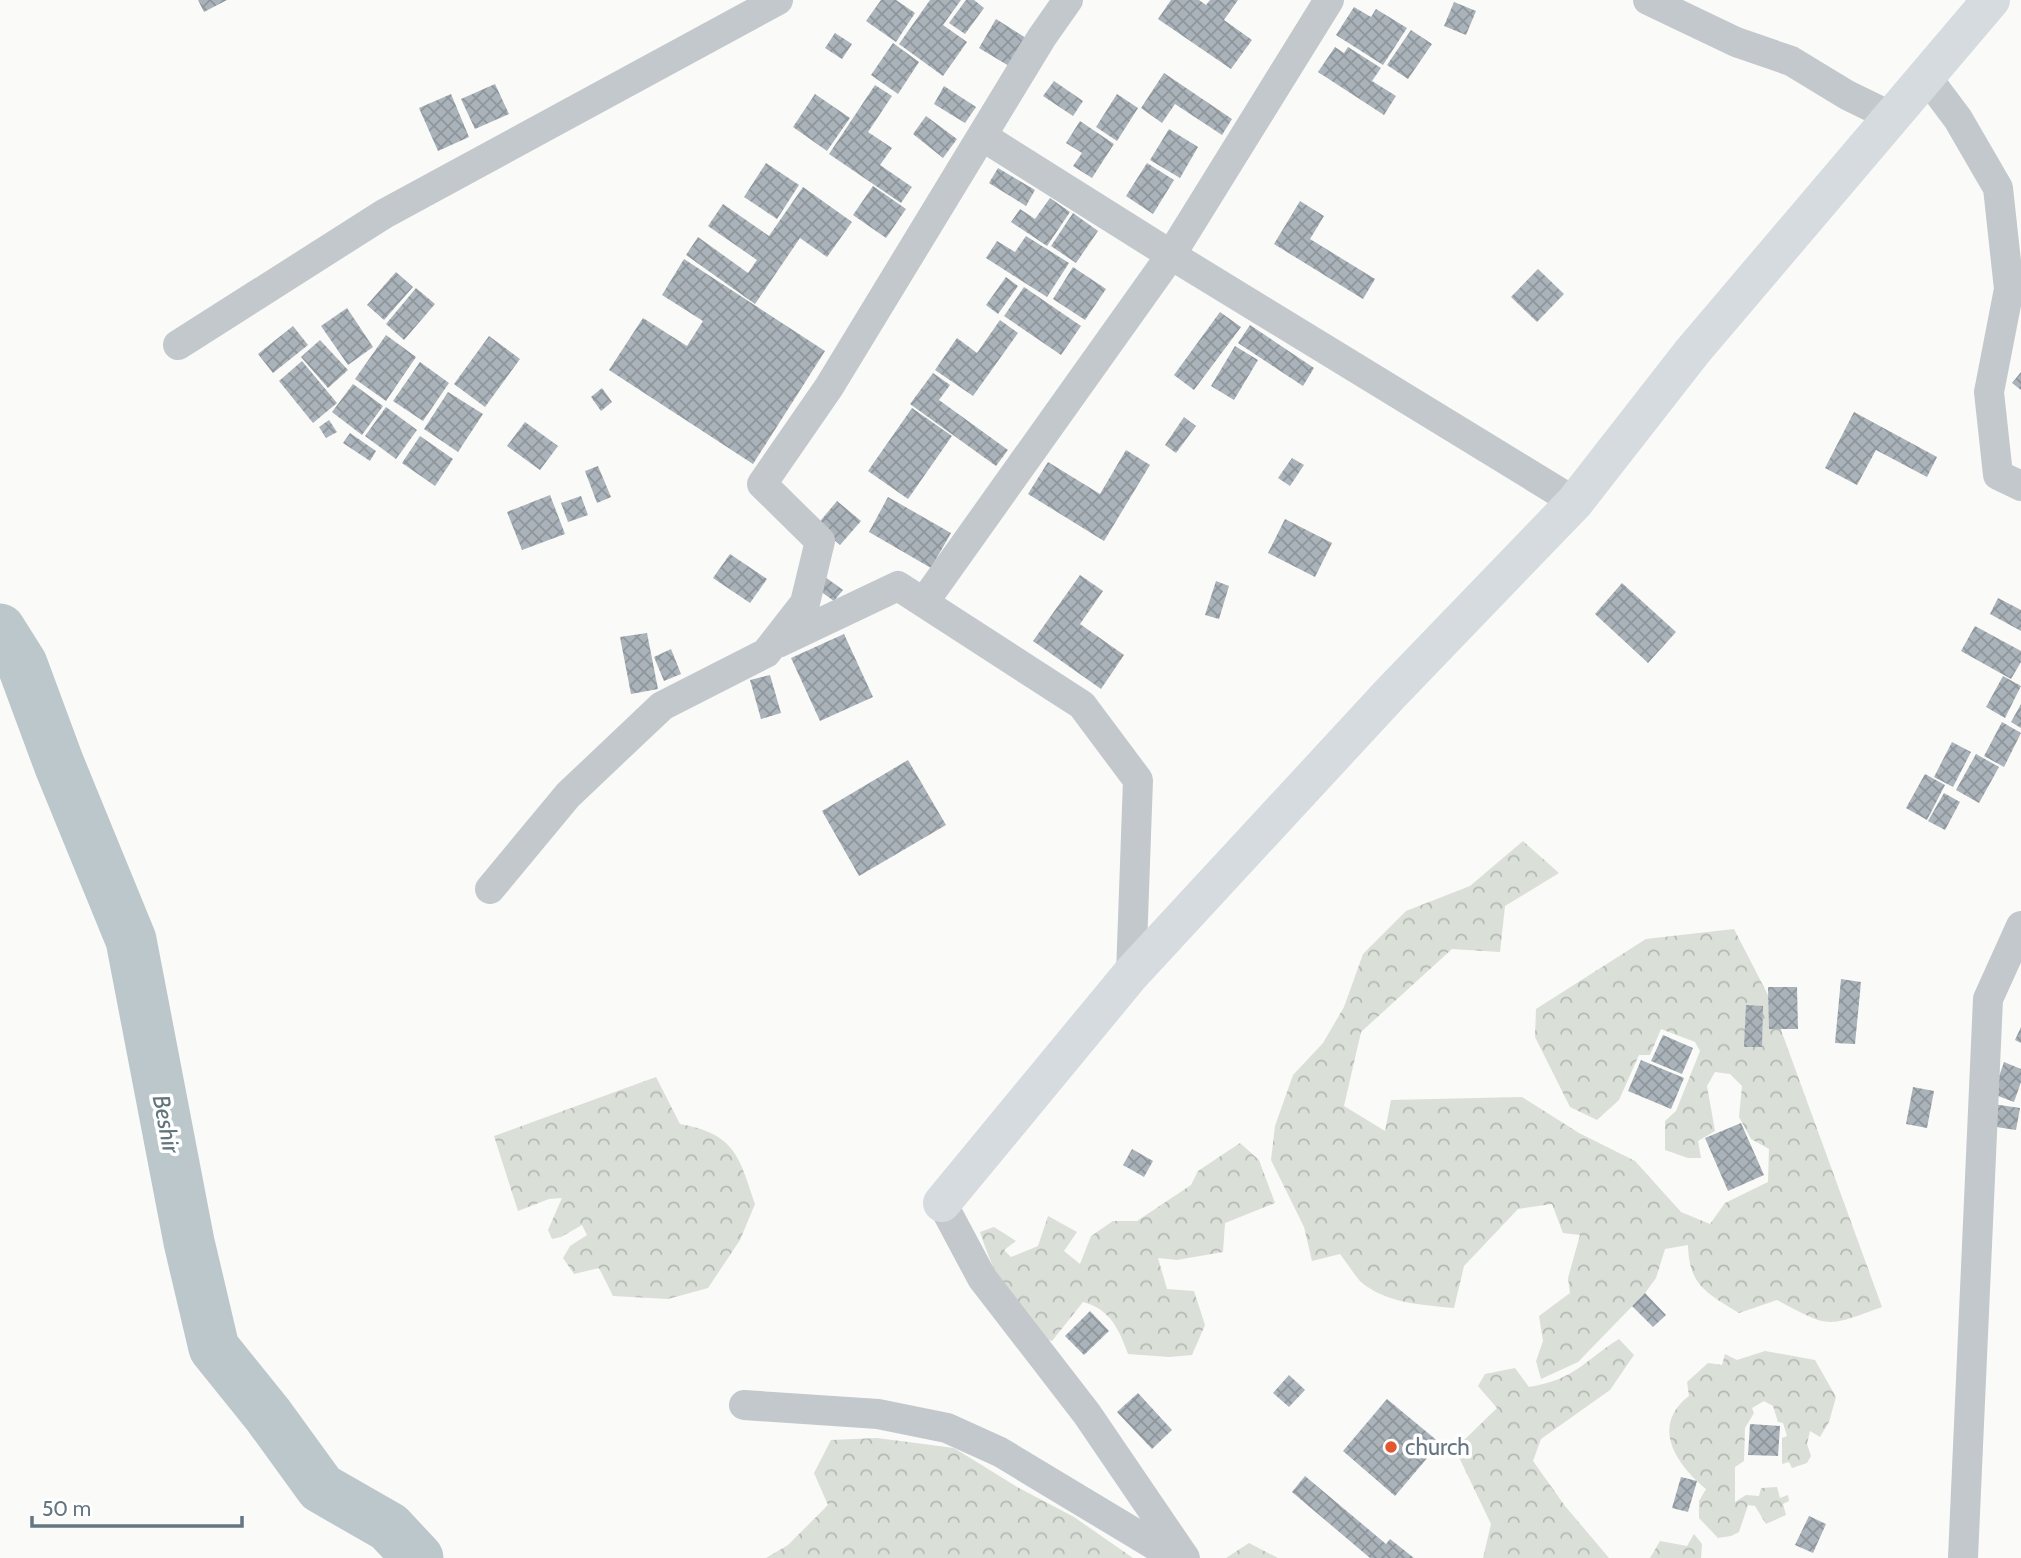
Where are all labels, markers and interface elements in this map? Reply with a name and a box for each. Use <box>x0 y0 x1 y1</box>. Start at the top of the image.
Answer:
water label: Beshir <box>147 1092 187 1157</box>
place label: church <box>1405 1433 1470 1461</box>
marker: church <box>1383 1439 1399 1455</box>
scale bar <box>32 1484 242 1528</box>
text: 50 m <box>42 1496 91 1521</box>

